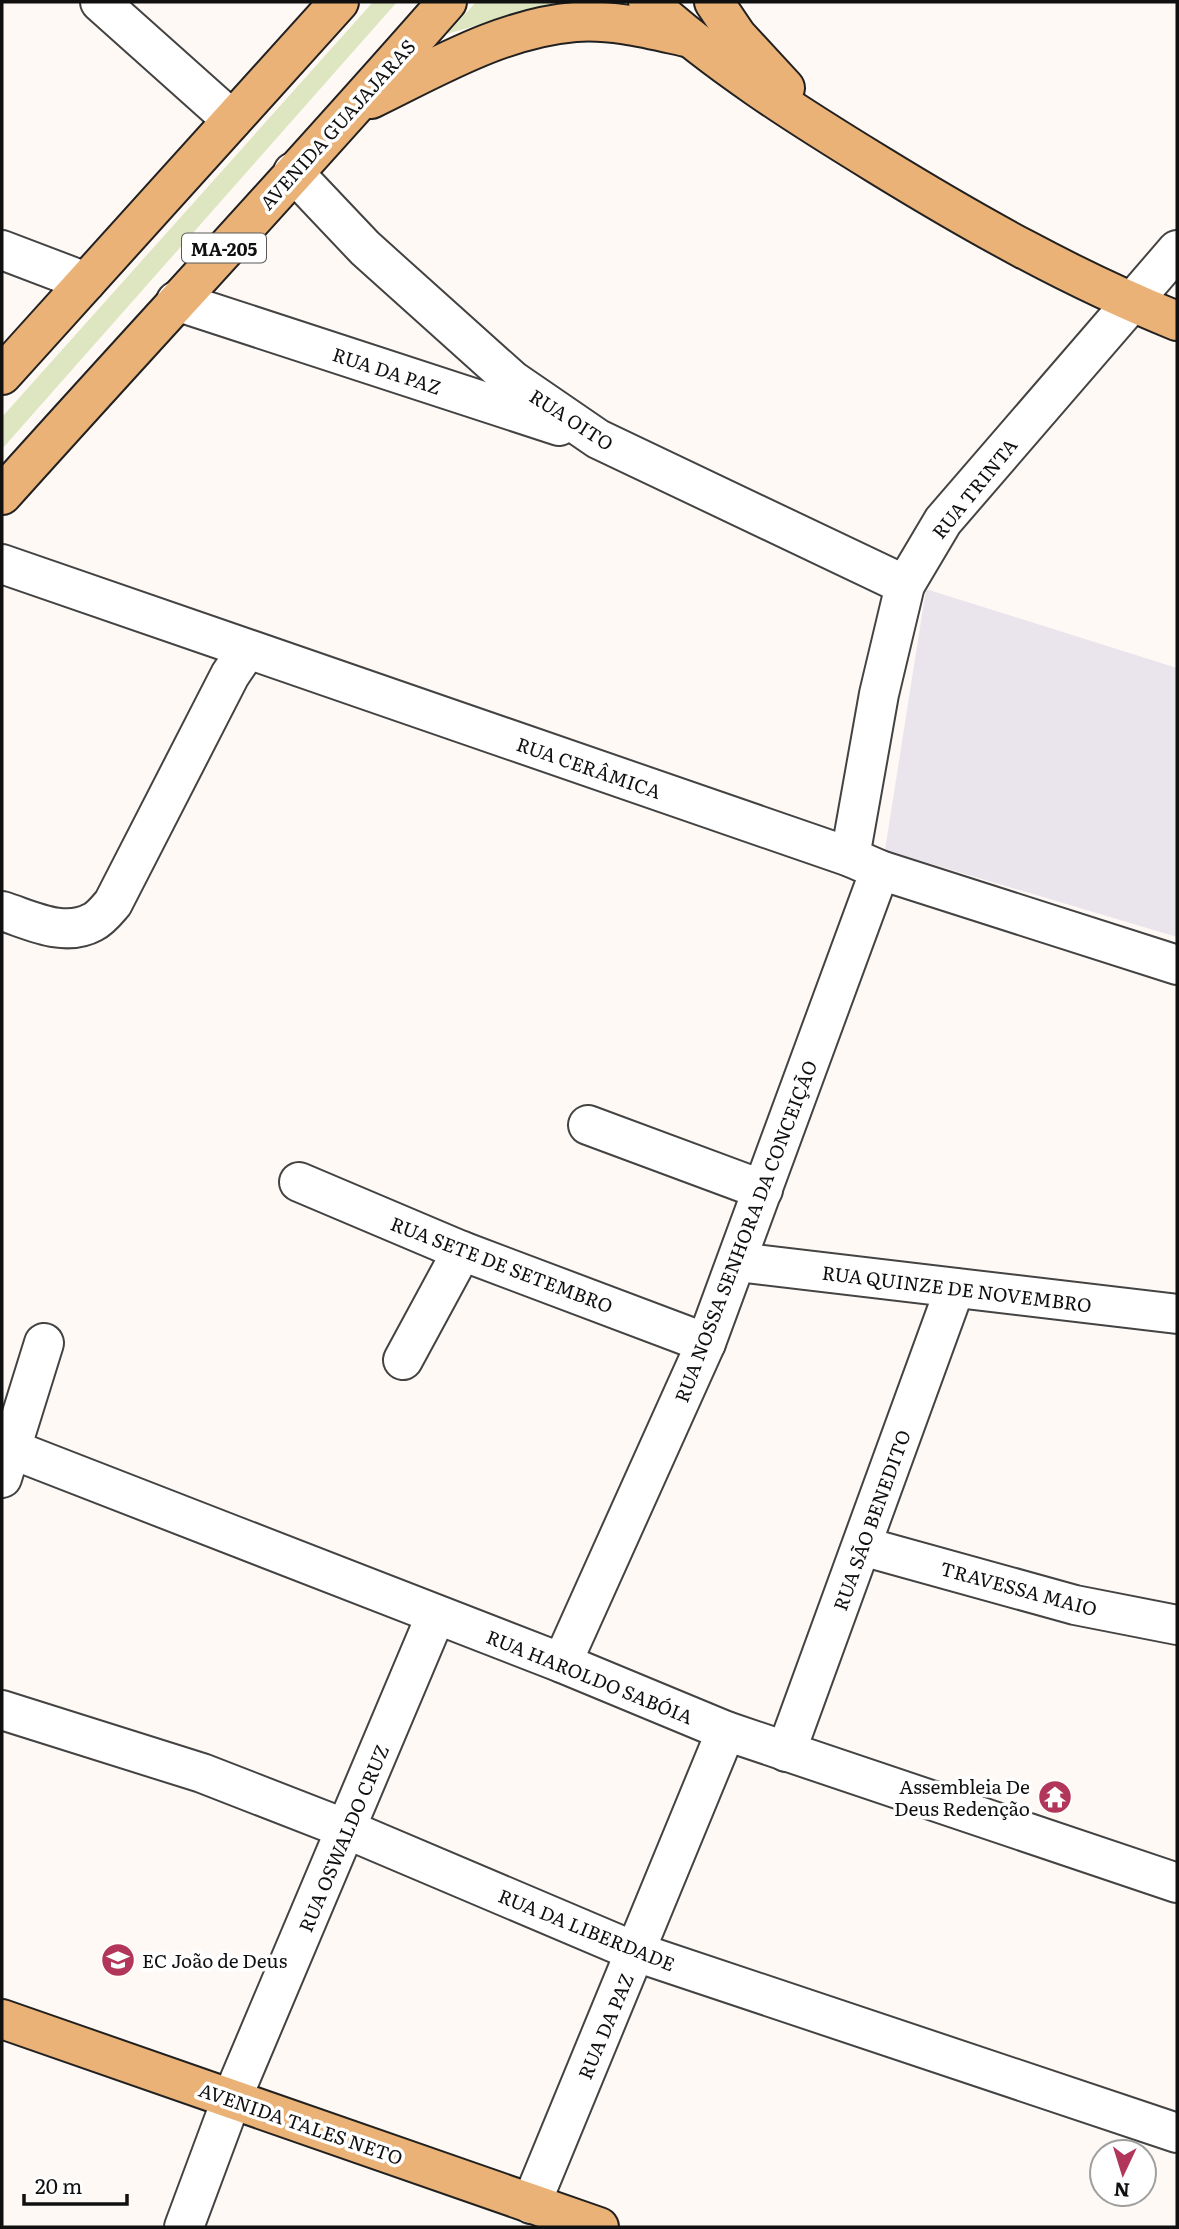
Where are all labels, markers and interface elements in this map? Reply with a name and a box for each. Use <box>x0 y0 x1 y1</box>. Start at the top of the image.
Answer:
street label: AVENIDA GUAJAJARAS <box>253 33 421 215</box>
road number: MA-205 <box>182 234 266 262</box>
street label: RUA DA PAZ <box>329 339 445 401</box>
street label: RUA OITO <box>525 381 619 457</box>
street label: RUA TRINTA <box>925 432 1023 544</box>
street label: RUA CERÂMICA <box>513 729 665 805</box>
street label: RUA NOSSA SENHORA DA CONCEIÇÃO <box>667 1056 823 1406</box>
street label: RUA SETE DE SETEMBRO <box>387 1209 617 1319</box>
street label: RUA QUINZE DE NOVEMBRO <box>821 1258 1093 1318</box>
street label: RUA SÃO BENEDITO <box>825 1426 917 1614</box>
street label: TRAVESSA MAIO <box>938 1554 1100 1622</box>
street label: RUA HAROLDO SABÓIA <box>483 1622 697 1730</box>
street label: RUA OSWALDO CRUZ <box>291 1740 395 1936</box>
place label: Assembleia De Deus Redenção <box>894 1772 1030 1822</box>
temple icon: Assembleia De Deus Redenção <box>1036 1778 1074 1816</box>
street label: RUA DA LIBERDADE <box>495 1881 679 1977</box>
school or university icon: EC João de Deus <box>99 1941 137 1979</box>
place label: EC João de Deus <box>142 1946 288 1974</box>
street label: RUA DA PAZ <box>570 1969 640 2083</box>
street label: AVENIDA TALES NETO <box>195 2075 407 2171</box>
north arrow <box>1088 2138 1158 2208</box>
scale bar <box>24 2162 128 2206</box>
text: 20 m <box>35 2169 82 2200</box>
text: N <box>1113 2176 1131 2205</box>

